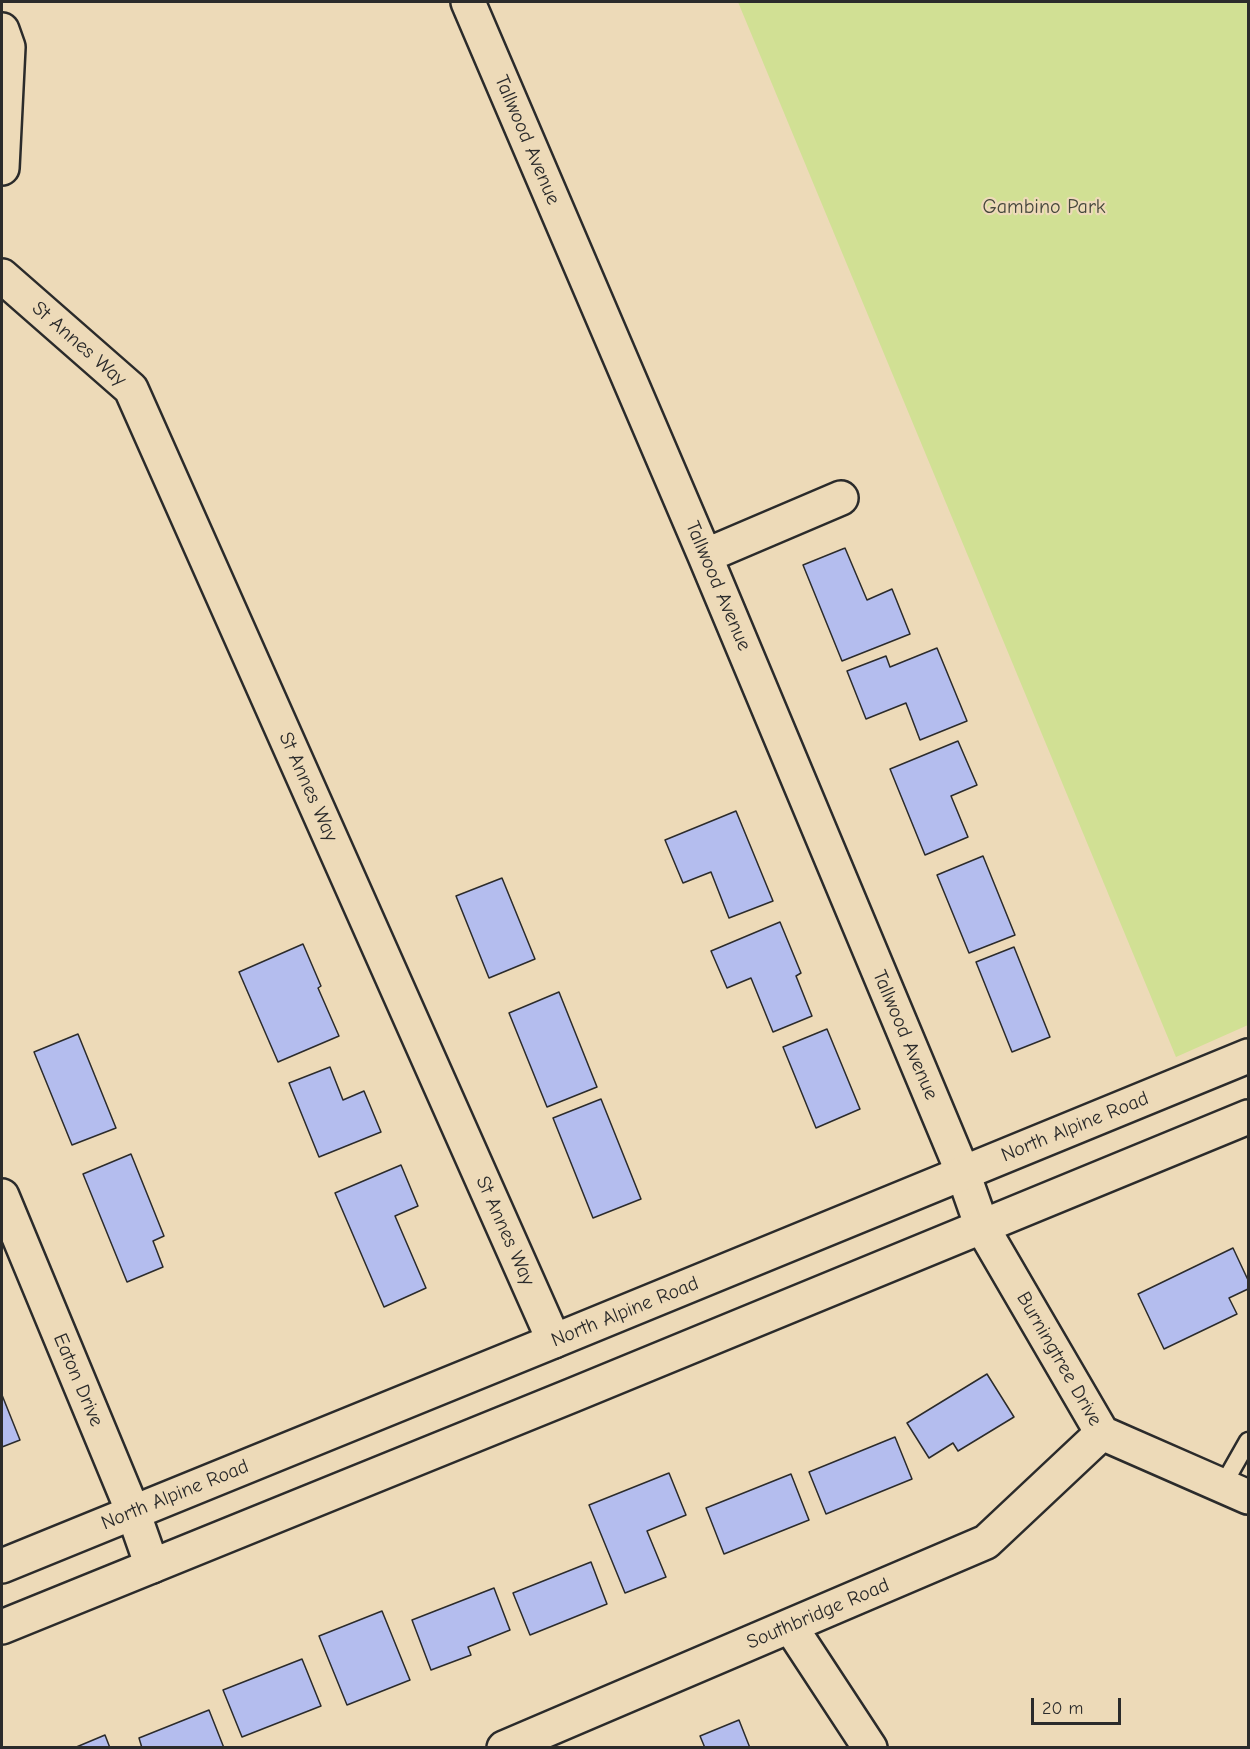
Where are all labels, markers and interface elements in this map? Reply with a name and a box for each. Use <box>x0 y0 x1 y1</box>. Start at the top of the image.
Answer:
street label: Tallwood Avenue <box>489 72 565 208</box>
park label: Gambino Park <box>982 195 1106 219</box>
street label: St Annes Way <box>27 296 131 392</box>
street label: Tallwood Avenue <box>680 518 756 654</box>
street label: St Annes Way <box>273 728 343 846</box>
street label: Tallwood Avenue <box>867 967 943 1103</box>
street label: North Alpine Road <box>998 1086 1152 1168</box>
street label: St Annes Way <box>470 1172 540 1290</box>
street label: North Alpine Road <box>548 1271 702 1353</box>
street label: Burningtree Drive <box>1011 1288 1107 1430</box>
street label: Eaton Drive <box>48 1330 108 1430</box>
street label: North Alpine Road <box>98 1454 252 1536</box>
street label: Southbridge Road <box>743 1573 893 1655</box>
scale bar <box>1034 1686 1124 1724</box>
text: 20 m <box>1042 1698 1083 1719</box>

